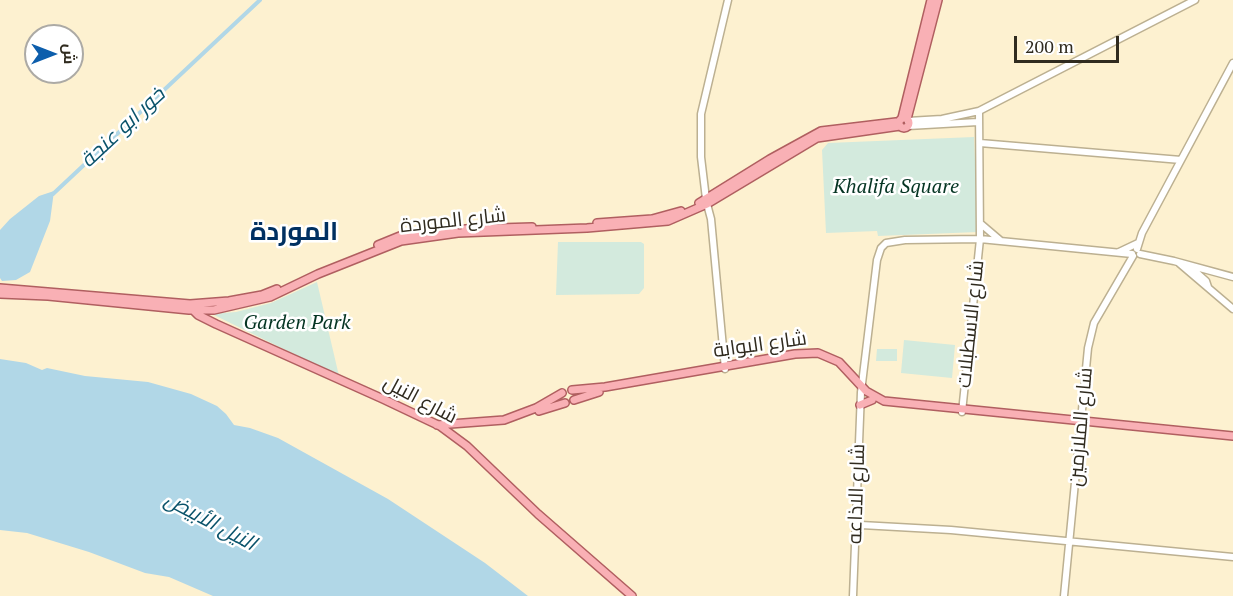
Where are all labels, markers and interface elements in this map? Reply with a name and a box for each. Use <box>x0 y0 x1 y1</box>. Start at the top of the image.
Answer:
north arrow <box>24 24 84 84</box>
scale bar <box>1017 24 1122 62</box>
text: 200 m <box>1025 34 1074 58</box>
text: ش <box>59 44 81 64</box>
water label: خور ابو عنجة <box>76 83 170 173</box>
park label: Khalifa Square <box>833 175 959 199</box>
street label: شارع الموردة <box>399 204 507 238</box>
district label: الموردة <box>250 217 338 249</box>
street label: شارع الاسطبلات <box>952 259 990 389</box>
park label: Garden Park <box>243 311 351 335</box>
street label: شارع البوابة <box>712 327 808 363</box>
street label: شارع الملازمين <box>1064 367 1098 487</box>
street label: شارع النيل <box>379 371 461 429</box>
street label: شارع الاذاعه <box>843 443 871 545</box>
water label: النيل الأبيض <box>160 487 260 557</box>

